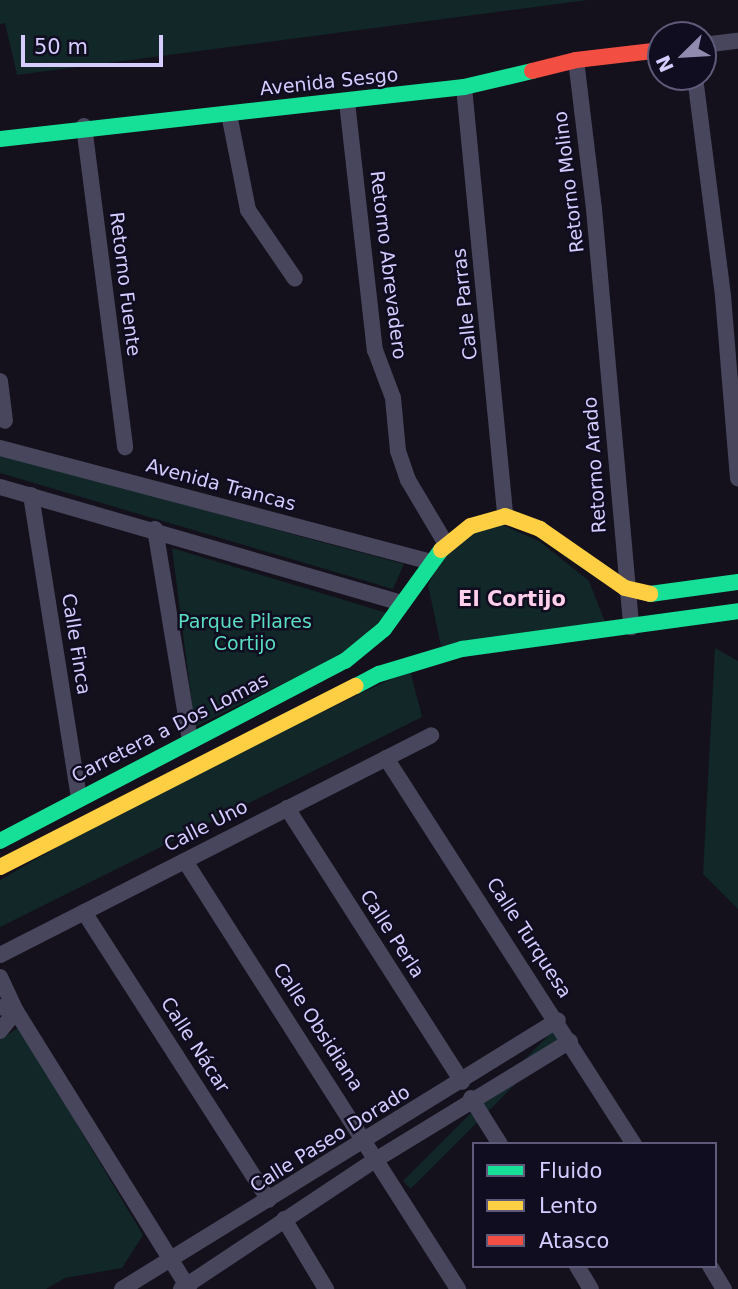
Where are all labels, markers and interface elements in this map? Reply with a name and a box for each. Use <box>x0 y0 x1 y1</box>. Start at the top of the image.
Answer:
scale bar <box>24 21 166 65</box>
north arrow <box>647 21 717 91</box>
text: 50 m <box>34 35 88 59</box>
text: N <box>651 52 678 75</box>
street label: Avenida Sesgo <box>259 63 399 101</box>
street label: Retorno Molino <box>549 110 589 254</box>
street label: Retorno Abrevadero <box>365 169 411 361</box>
street label: Retorno Fuente <box>105 211 145 357</box>
street label: Calle Parras <box>448 247 482 361</box>
street label: Retorno Arado <box>579 396 611 534</box>
street label: Avenida Trancas <box>144 454 298 516</box>
district label: El Cortijo <box>458 586 566 612</box>
street label: Calle Finca <box>57 592 95 696</box>
park label: Parque Pilares Cortijo <box>178 611 312 655</box>
street label: Carretera a Dos Lomas <box>68 668 272 788</box>
street label: Calle Uno <box>160 795 252 857</box>
street label: Calle Turquesa <box>482 874 576 1002</box>
street label: Calle Perla <box>355 886 429 982</box>
street label: Calle Obsidiana <box>268 959 368 1095</box>
street label: Calle Nácar <box>156 993 234 1097</box>
street label: Calle Paseo Dorado <box>246 1081 414 1197</box>
legend <box>472 1142 717 1268</box>
text: Fluido <box>539 1159 602 1183</box>
text: Lento <box>539 1194 598 1218</box>
text: Atasco <box>539 1229 609 1253</box>

